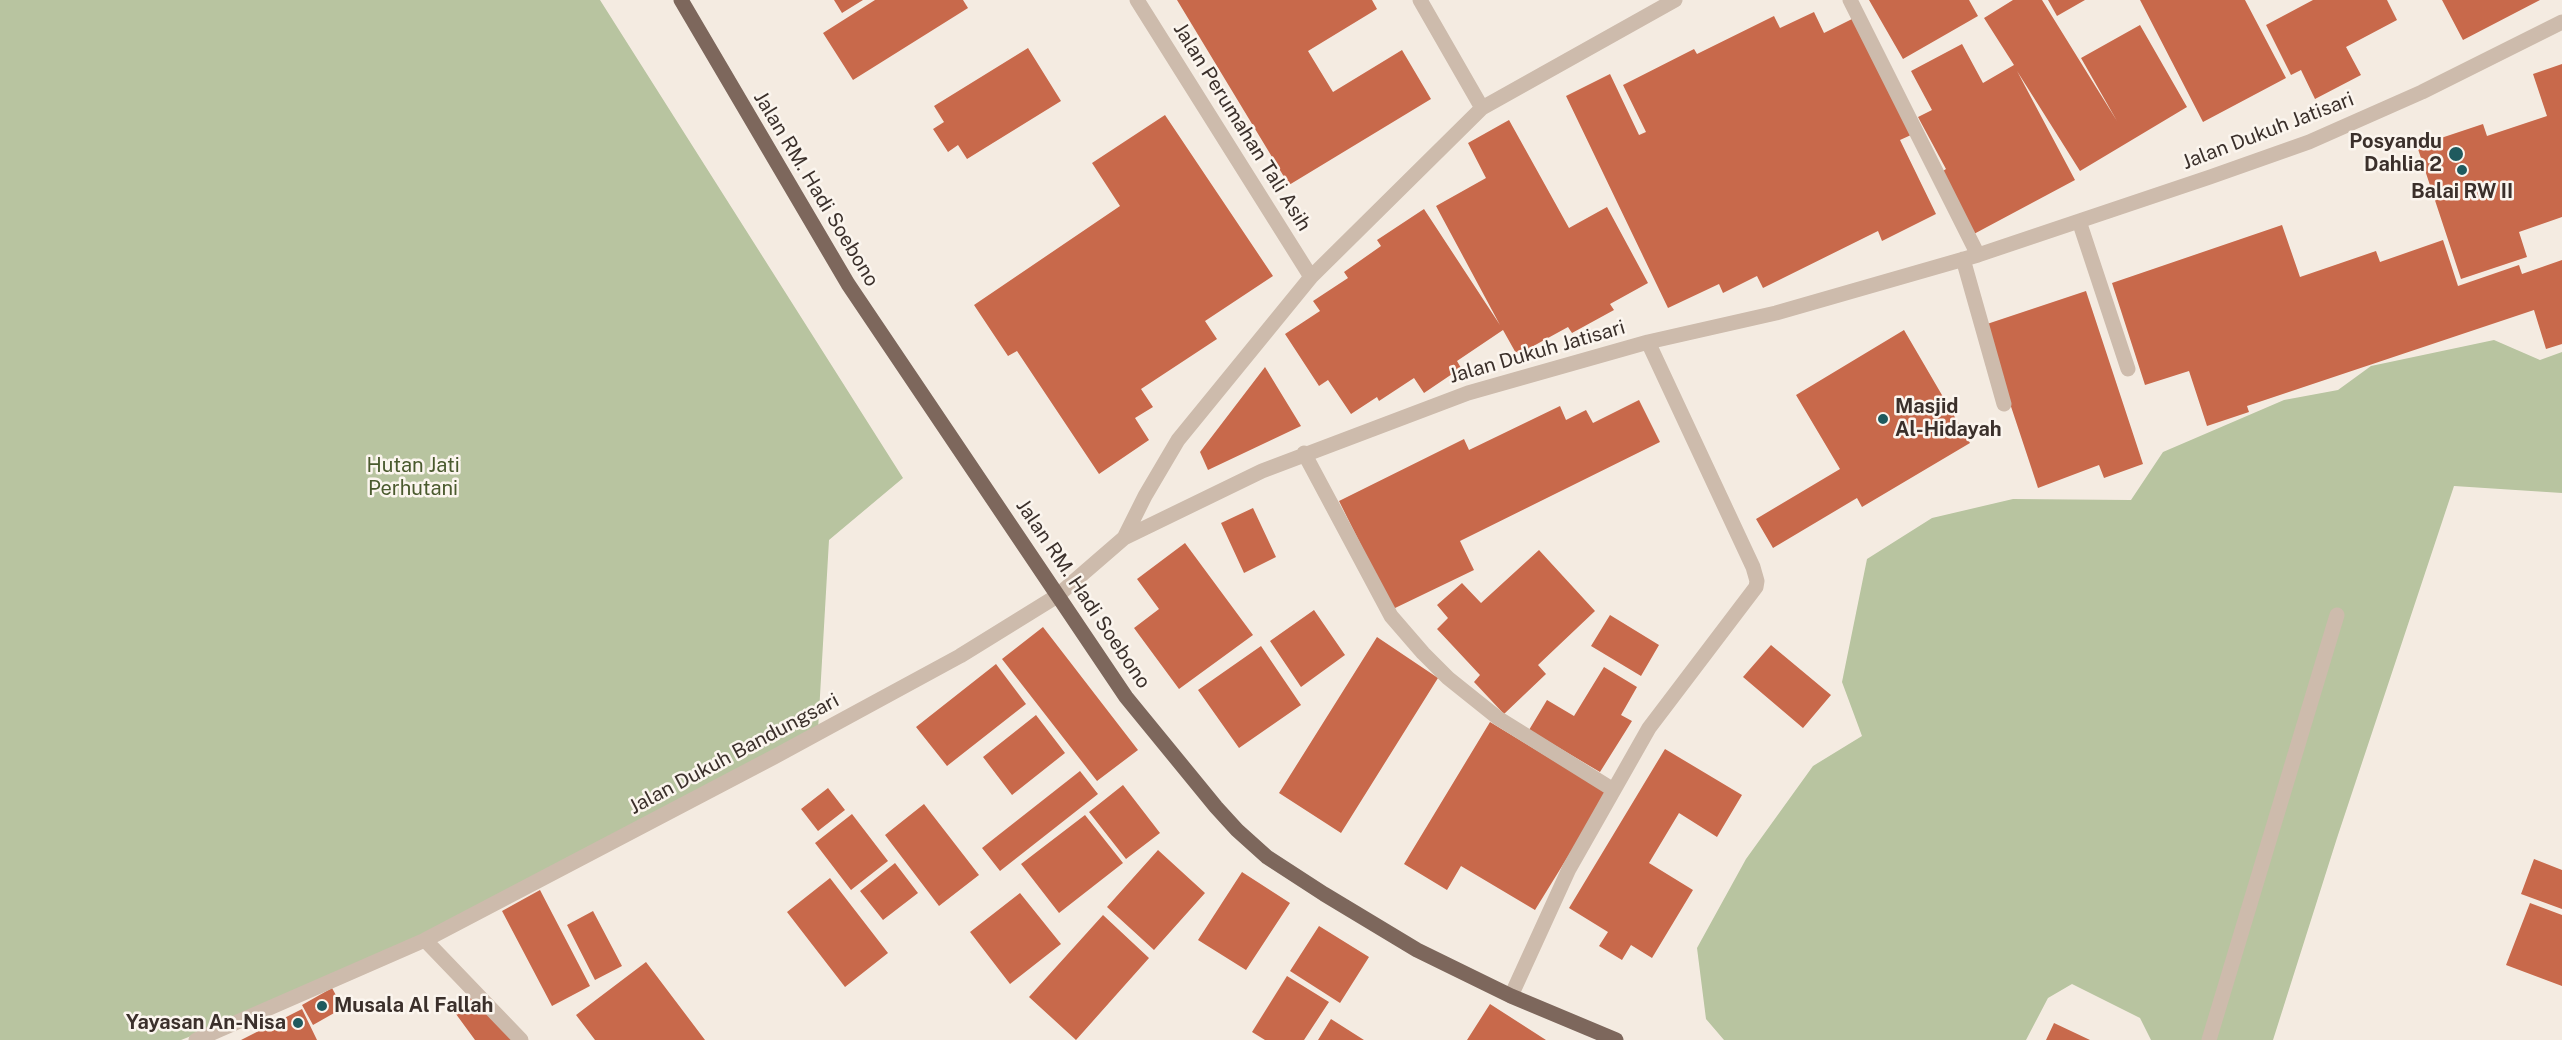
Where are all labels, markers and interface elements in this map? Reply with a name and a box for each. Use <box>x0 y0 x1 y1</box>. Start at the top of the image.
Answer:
street label: Jalan Perumahan Tali Asih <box>1168 18 1316 236</box>
street label: Jalan RM. Hadi Soebono <box>748 87 884 291</box>
street label: Jalan Dukuh Jatisari <box>2179 87 2357 175</box>
place label: Posyandu Dahlia 2 <box>2349 130 2442 177</box>
marker: Posyandu Dahlia 2 <box>2447 145 2465 163</box>
marker: Balai RW II <box>2455 163 2469 177</box>
place label: Balai RW II <box>2411 180 2513 204</box>
street label: Jalan Dukuh Jatisari <box>1446 315 1628 389</box>
place label: Masjid Al-Hidayah <box>1895 395 2002 442</box>
marker: Masjid Al-Hidayah <box>1876 412 1890 426</box>
park label: Hutan Jati Perhutani <box>366 454 460 501</box>
street label: Jalan RM. Hadi Soebono <box>1011 495 1155 693</box>
street label: Jalan Dukuh Bandungsari <box>625 688 843 820</box>
place label: Musala Al Fallah <box>334 994 493 1018</box>
marker: Musala Al Fallah <box>315 999 329 1013</box>
place label: Yayasan An-Nisa <box>126 1011 286 1035</box>
marker: Yayasan An-Nisa <box>291 1016 305 1030</box>

